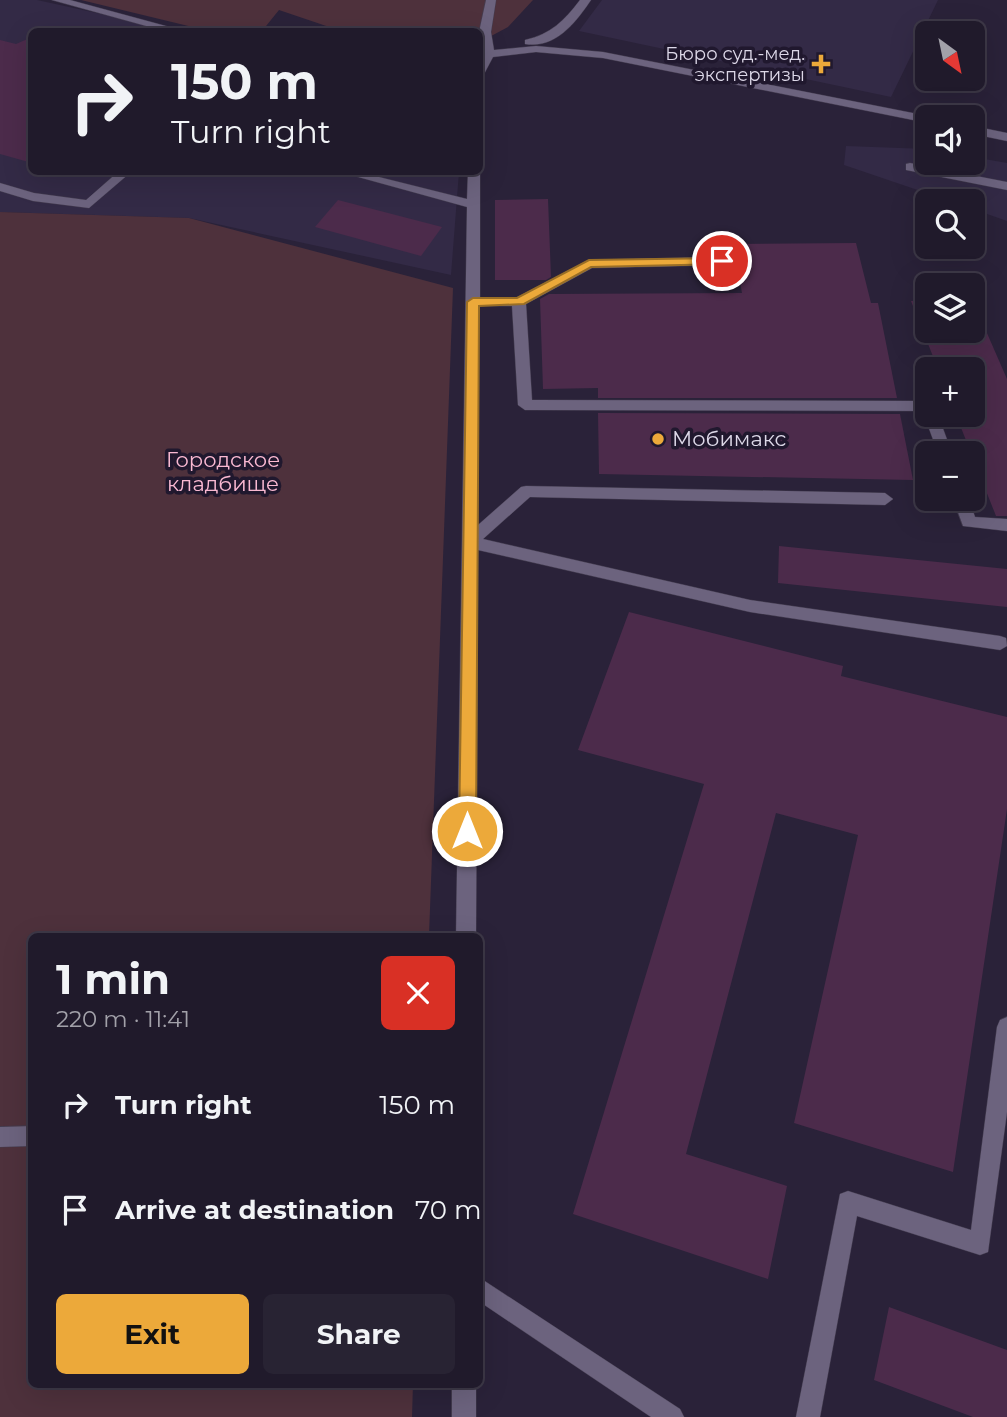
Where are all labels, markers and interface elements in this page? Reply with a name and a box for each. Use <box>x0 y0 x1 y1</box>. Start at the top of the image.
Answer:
north arrow <box>915 21 985 91</box>
map controls <box>915 21 985 511</box>
place label: Бюро суд.-мед. экспертизы <box>665 43 805 86</box>
text: 150 m <box>171 52 318 111</box>
marker: Бюро суд.-мед. экспертизы <box>811 54 831 74</box>
icon: right <box>56 56 147 147</box>
button: sound <box>915 105 985 175</box>
text: Turn right <box>171 112 331 151</box>
button: search <box>915 189 985 259</box>
pin <box>692 231 752 291</box>
icon: arrive <box>703 242 741 280</box>
button: layers <box>915 273 985 343</box>
button: + <box>915 357 985 427</box>
place label: Мобимакс <box>672 426 787 451</box>
marker: Мобимакс <box>650 431 666 447</box>
button: − <box>915 441 985 511</box>
park label: Городское кладбище <box>166 447 280 496</box>
position arrow <box>430 794 504 868</box>
text: 1 min <box>56 953 170 1005</box>
button: close <box>381 956 455 1030</box>
text: 220 m · 11:41 <box>56 1005 190 1033</box>
icon: right <box>56 1086 94 1124</box>
text: Turn right <box>115 1089 251 1121</box>
text: 150 m <box>379 1089 455 1121</box>
icon: arrive <box>56 1191 94 1229</box>
text: Arrive at destination <box>115 1194 394 1226</box>
text: 70 m <box>415 1194 481 1226</box>
button: Exit <box>56 1294 249 1374</box>
button: Share <box>263 1294 455 1374</box>

